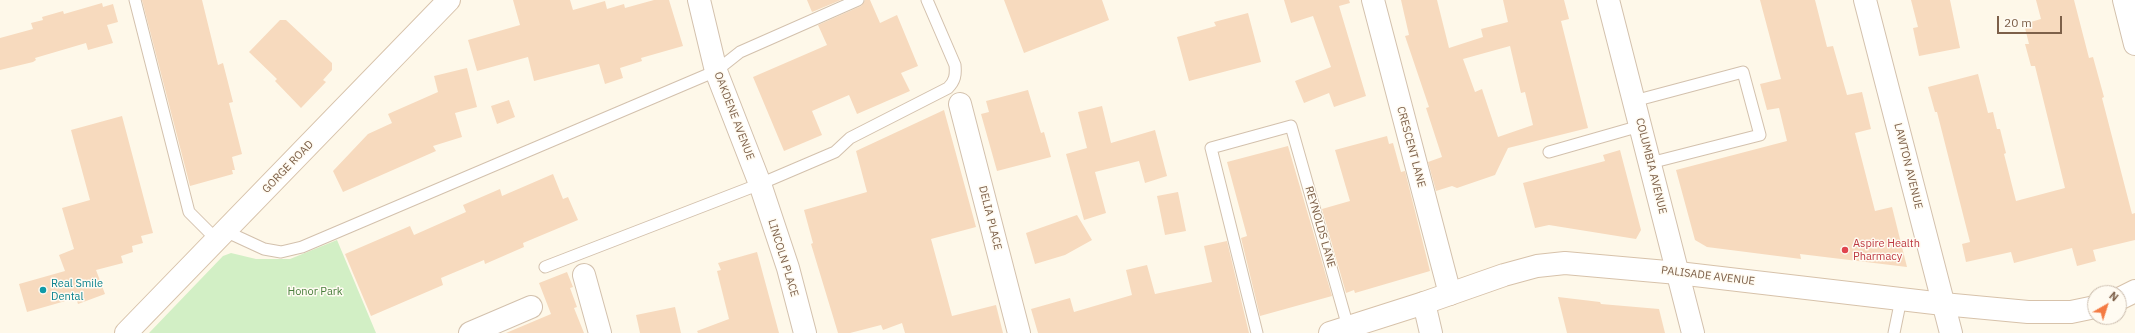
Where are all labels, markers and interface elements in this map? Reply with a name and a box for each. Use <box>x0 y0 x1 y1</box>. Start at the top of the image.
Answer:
scale bar <box>1999 8 2064 34</box>
text: 20 m <box>2004 15 2032 30</box>
street label: OAKDENE AVENUE <box>711 70 757 162</box>
street label: CRESCENT LANE <box>1394 105 1428 189</box>
street label: COLUMBIA AVENUE <box>1633 117 1669 215</box>
street label: LAWTON AVENUE <box>1891 122 1925 210</box>
street label: GORGE ROAD <box>260 138 316 196</box>
street label: DELIA PLACE <box>976 184 1004 252</box>
street label: REYNOLDS LANE <box>1302 185 1338 269</box>
street label: LINCOLN PLACE <box>765 218 801 298</box>
place label: Aspire Health Pharmacy <box>1853 237 1920 263</box>
marker: Aspire Health Pharmacy <box>1840 245 1850 255</box>
street label: PALISADE AVENUE <box>1660 264 1756 288</box>
place label: Real Smile Dental <box>51 277 103 303</box>
marker: Real Smile Dental <box>38 285 48 295</box>
park label: Honor Park <box>287 285 343 299</box>
north arrow <box>2087 285 2127 325</box>
text: N <box>2106 289 2121 304</box>

